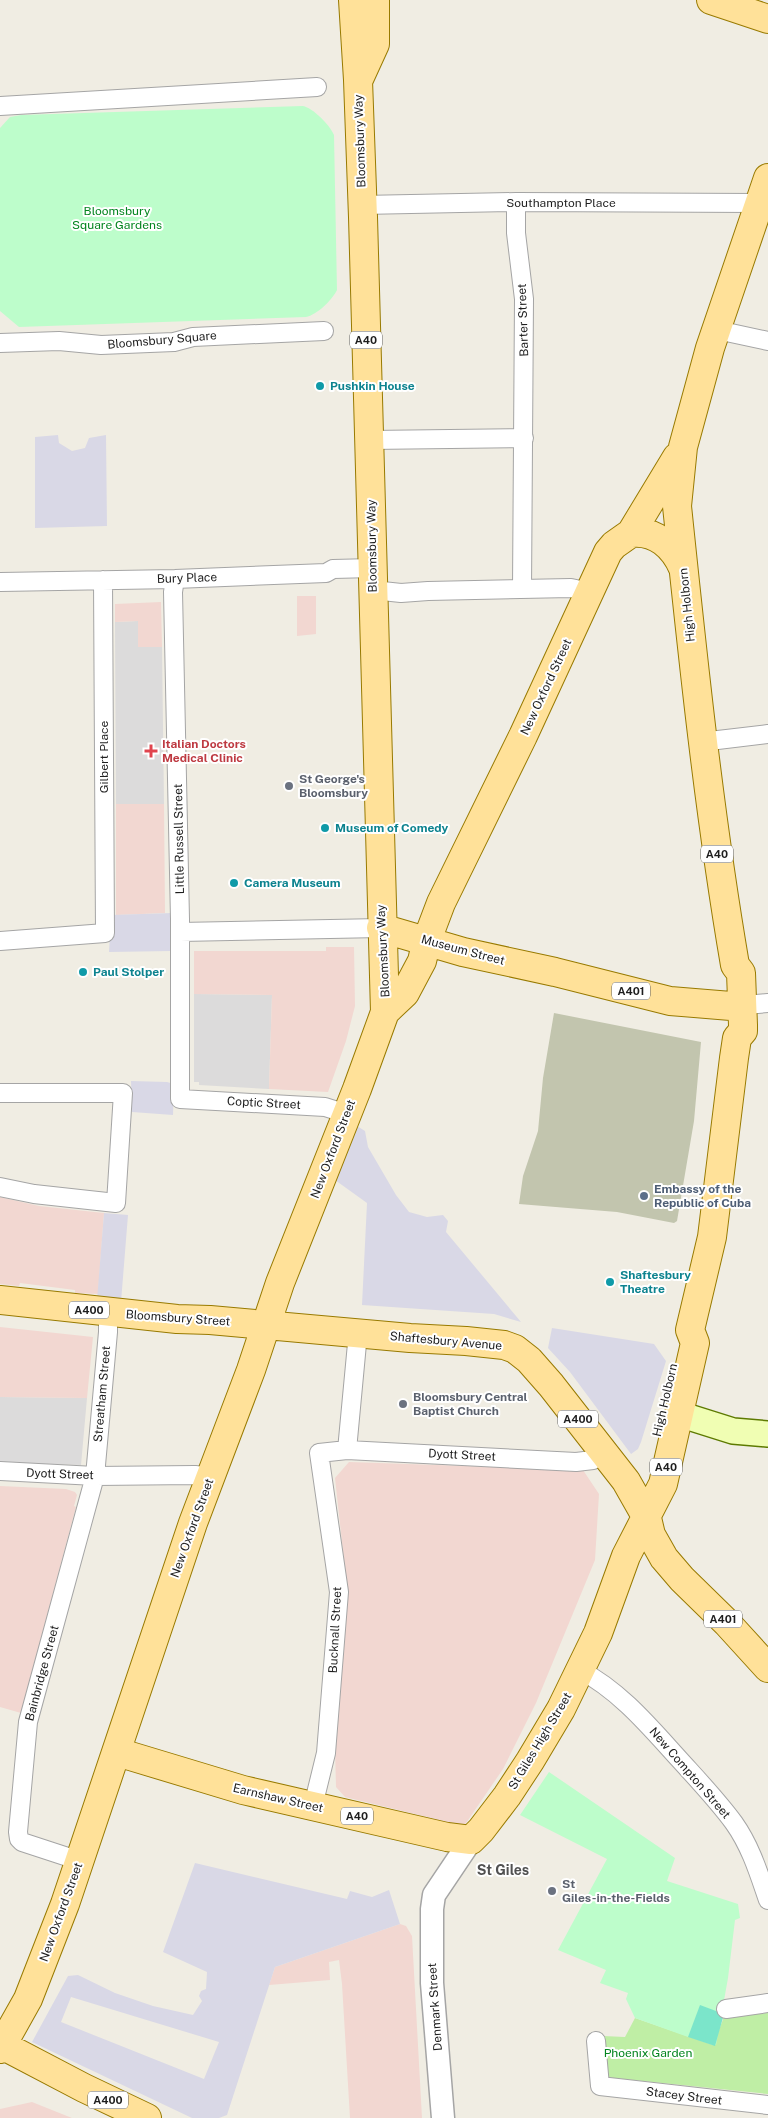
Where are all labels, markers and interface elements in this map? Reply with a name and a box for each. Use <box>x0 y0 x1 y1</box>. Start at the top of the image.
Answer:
street label: Bloomsbury Way <box>351 94 369 188</box>
street label: Southampton Place <box>506 196 616 210</box>
park label: Bloomsbury Square Gardens <box>72 204 162 232</box>
street label: Barter Street <box>515 283 531 357</box>
street label: Bloomsbury Square <box>107 328 218 352</box>
road number: A40 <box>350 332 382 348</box>
place label: Pushkin House <box>330 379 415 393</box>
marker: Pushkin House <box>314 380 326 392</box>
street label: Bloomsbury Way <box>364 499 380 593</box>
street label: High Holborn <box>676 567 698 643</box>
street label: Bury Place <box>157 570 218 586</box>
street label: New Oxford Street <box>518 636 575 737</box>
street label: Gilbert Place <box>97 720 111 793</box>
place label: Italian Doctors Medical Clinic <box>162 737 246 765</box>
marker: Italian Doctors Medical Clinic <box>144 744 158 758</box>
place label: St George's Bloomsbury <box>299 772 368 800</box>
marker: St George's Bloomsbury <box>283 780 295 792</box>
street label: Little Russell Street <box>171 783 187 894</box>
place label: Museum of Comedy <box>335 821 449 835</box>
marker: Museum of Comedy <box>319 822 331 834</box>
road number: A40 <box>701 846 733 862</box>
place label: Camera Museum <box>244 876 341 890</box>
marker: Camera Museum <box>228 877 240 889</box>
street label: Bloomsbury Way <box>374 904 392 998</box>
street label: Museum Street <box>420 932 507 968</box>
place label: Paul Stolper <box>93 965 164 979</box>
marker: Paul Stolper <box>77 966 89 978</box>
road number: A401 <box>612 982 650 999</box>
street label: Coptic Street <box>227 1094 302 1112</box>
street label: New Oxford Street <box>308 1097 358 1200</box>
place label: Embassy of the Republic of Cuba <box>654 1182 751 1210</box>
marker: Embassy of the Republic of Cuba <box>638 1190 650 1202</box>
place label: Shaftesbury Theatre <box>620 1268 691 1296</box>
marker: Shaftesbury Theatre <box>604 1276 616 1288</box>
road number: A400 <box>69 1302 109 1318</box>
street label: Bloomsbury Street <box>125 1307 231 1329</box>
street label: Shaftesbury Avenue <box>389 1329 503 1353</box>
street label: Streatham Street <box>91 1345 113 1443</box>
street label: High Holborn <box>650 1362 680 1438</box>
place label: Bloomsbury Central Baptist Church <box>413 1390 528 1418</box>
marker: Bloomsbury Central Baptist Church <box>397 1398 409 1410</box>
road number: A400 <box>558 1410 598 1428</box>
street label: Dyott Street <box>428 1446 497 1464</box>
road number: A40 <box>650 1458 682 1475</box>
street label: Dyott Street <box>26 1466 94 1482</box>
street label: New Oxford Street <box>168 1476 217 1580</box>
street label: Bucknall Street <box>326 1586 344 1674</box>
road number: A401 <box>704 1610 742 1628</box>
street label: Bainbridge Street <box>22 1623 62 1722</box>
street label: St Giles High Street <box>505 1690 575 1792</box>
street label: New Compton Street <box>647 1724 734 1822</box>
street label: Earnshaw Street <box>231 1781 325 1815</box>
road number: A40 <box>341 1808 373 1824</box>
street label: New Oxford Street <box>37 1860 86 1964</box>
district label: St Giles <box>477 1862 529 1878</box>
place label: St Giles-in-the-Fields <box>562 1877 670 1905</box>
marker: St Giles-in-the-Fields <box>546 1885 558 1897</box>
street label: Denmark Street <box>425 1962 445 2052</box>
park label: Phoenix Garden <box>604 2046 692 2060</box>
street label: Stacey Street <box>645 2084 723 2108</box>
road number: A400 <box>88 2092 128 2108</box>

